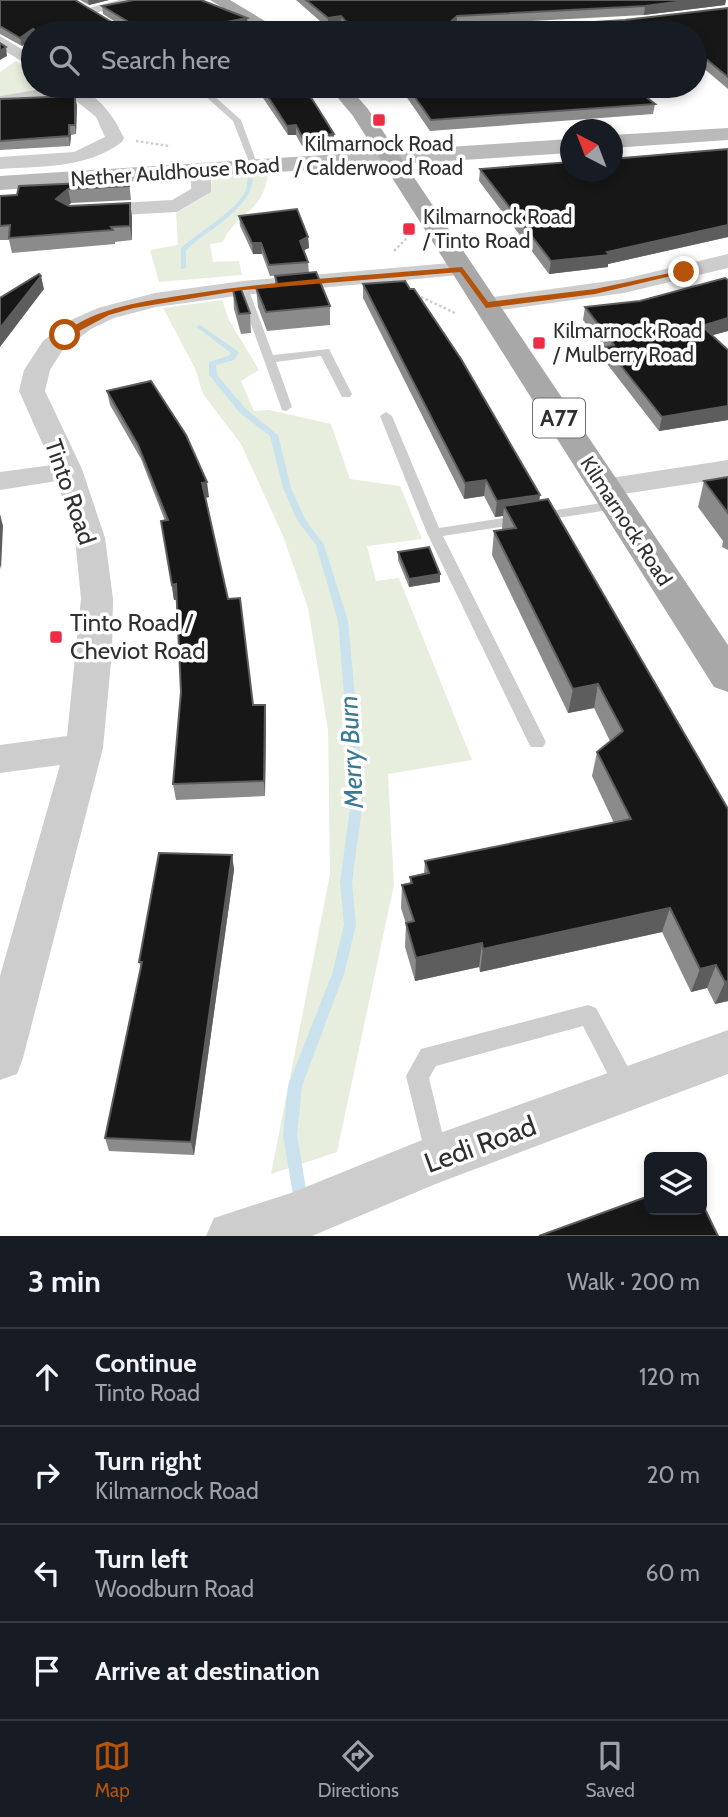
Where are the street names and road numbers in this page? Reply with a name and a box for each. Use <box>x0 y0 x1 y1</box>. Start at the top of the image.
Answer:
street label: Nether Auldhouse Road <box>70 152 280 191</box>
road number: A77 <box>533 398 585 438</box>
street label: Tinto Road <box>39 435 102 548</box>
street label: Kilmarnock Road <box>575 451 678 590</box>
street label: Ledi Road <box>419 1108 541 1180</box>

